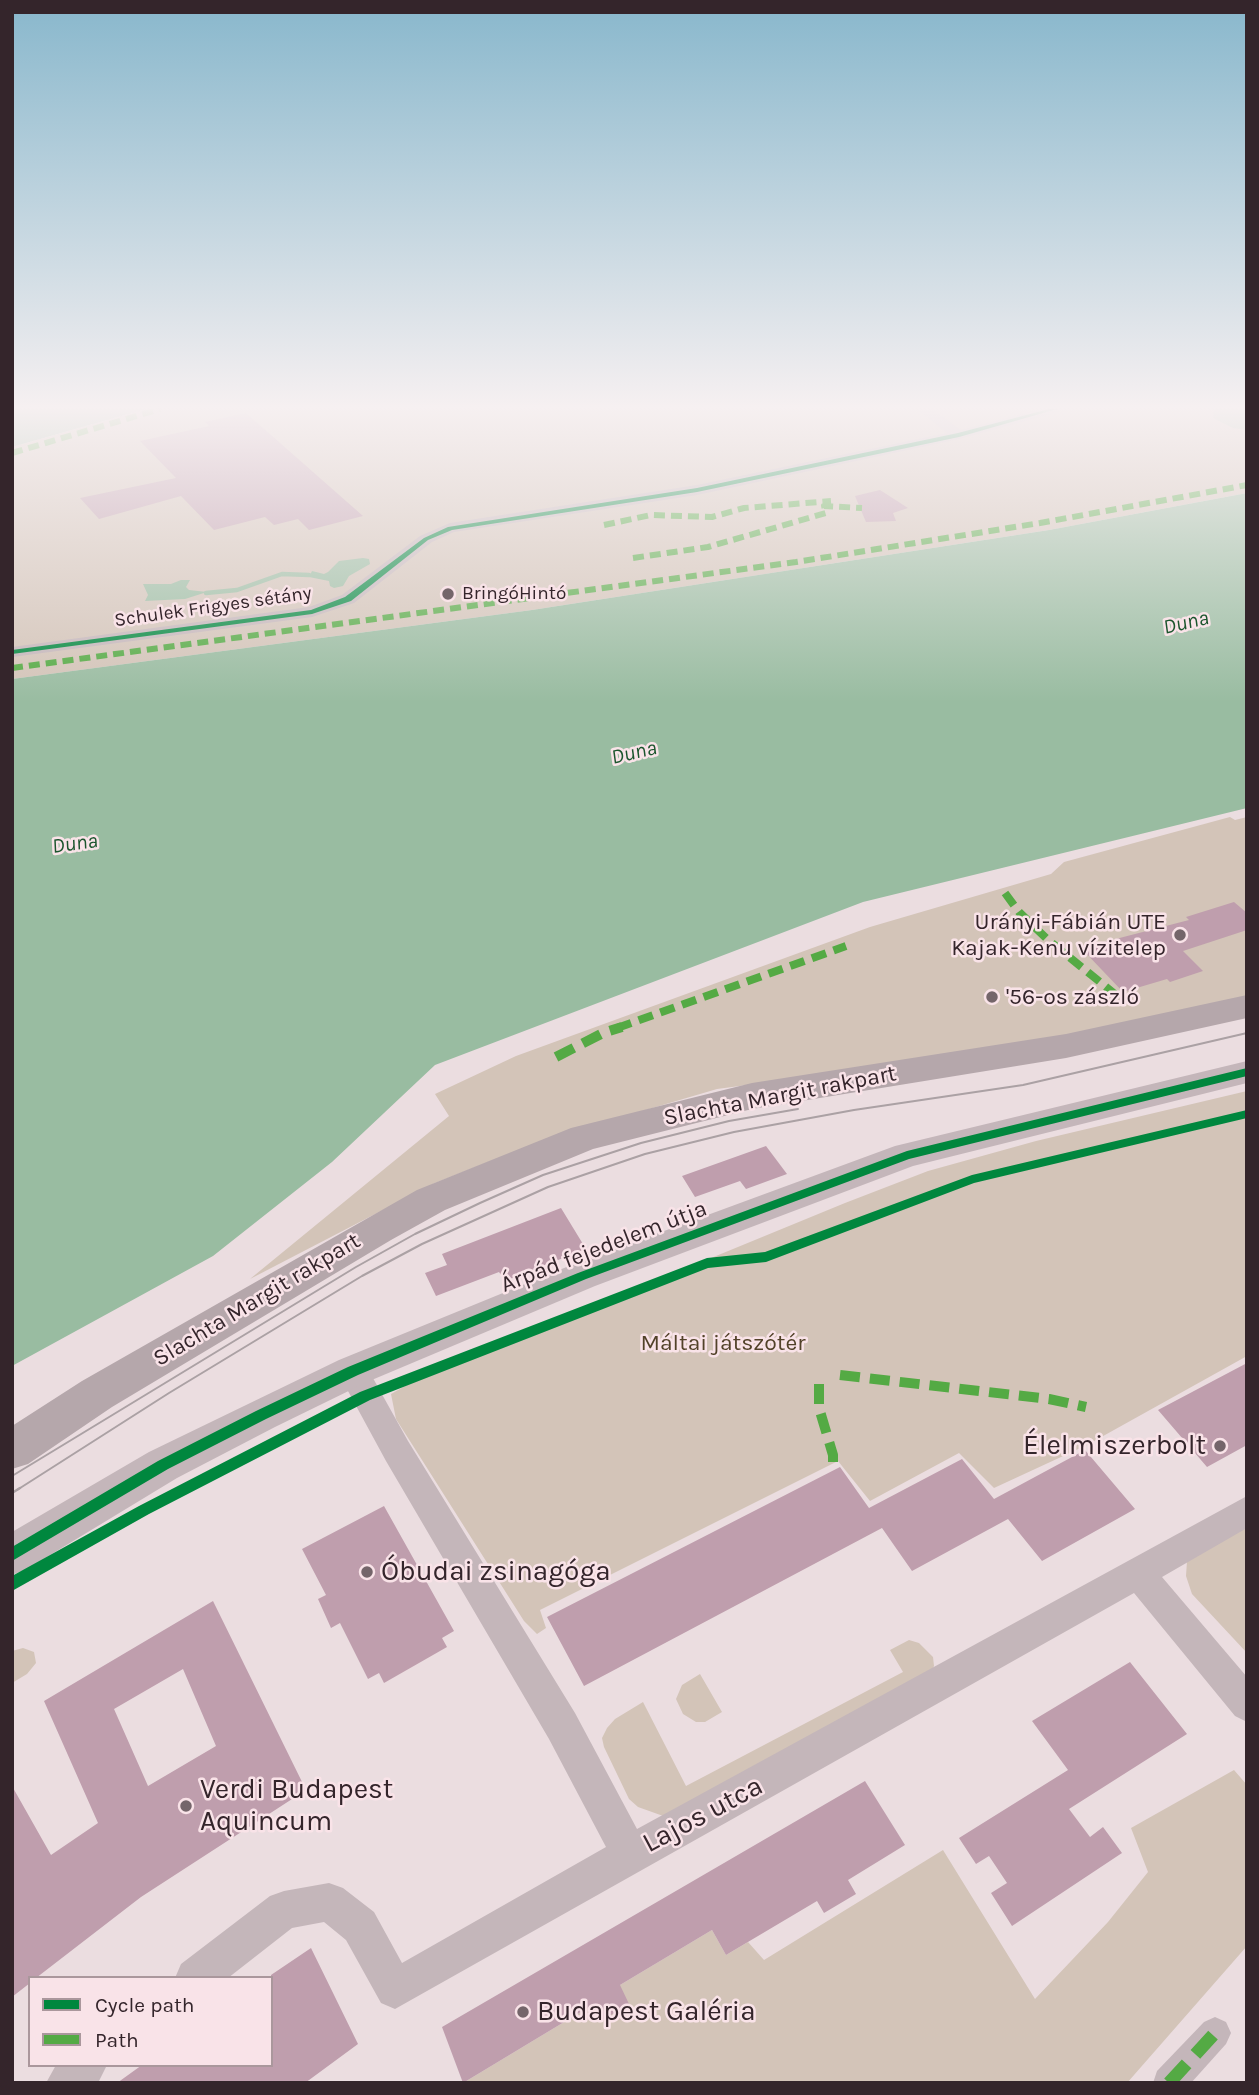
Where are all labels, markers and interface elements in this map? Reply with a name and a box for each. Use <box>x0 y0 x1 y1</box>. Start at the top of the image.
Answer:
street label: Schulek Frigyes sétány <box>113 582 313 632</box>
place label: BringóHintó <box>462 583 566 605</box>
marker: BringóHintó <box>440 586 456 602</box>
water label: Duna <box>1161 606 1211 640</box>
water label: Duna <box>609 736 659 770</box>
water label: Duna <box>51 828 99 860</box>
place label: Urányi-Fábián UTE Kajak-Kenu vízitelep <box>951 908 1166 962</box>
marker: Urányi-Fábián UTE Kajak-Kenu vízitelep <box>1172 927 1188 943</box>
place label: '56-os zászló <box>1006 983 1139 1011</box>
marker: '56-os zászló <box>984 989 1000 1005</box>
street label: Slachta Margit rakpart <box>661 1060 899 1132</box>
street label: Árpád fejedelem útja <box>497 1195 711 1299</box>
street label: Slachta Margit rakpart <box>149 1227 365 1373</box>
park label: Máltai játszótér <box>640 1329 806 1357</box>
place label: Élelmiszerbolt <box>1023 1429 1206 1463</box>
marker: Élelmiszerbolt <box>1212 1438 1228 1454</box>
place label: Óbudai zsinagóga <box>381 1555 611 1589</box>
marker: Óbudai zsinagóga <box>359 1564 375 1580</box>
street label: Lajos utca <box>637 1769 769 1861</box>
place label: Verdi Budapest Aquincum <box>200 1773 393 1839</box>
marker: Verdi Budapest Aquincum <box>178 1798 194 1814</box>
legend <box>28 1976 273 2067</box>
text: Cycle path <box>95 1993 195 2017</box>
place label: Budapest Galéria <box>537 1995 756 2029</box>
marker: Budapest Galéria <box>515 2004 531 2020</box>
text: Path <box>95 2028 139 2052</box>

